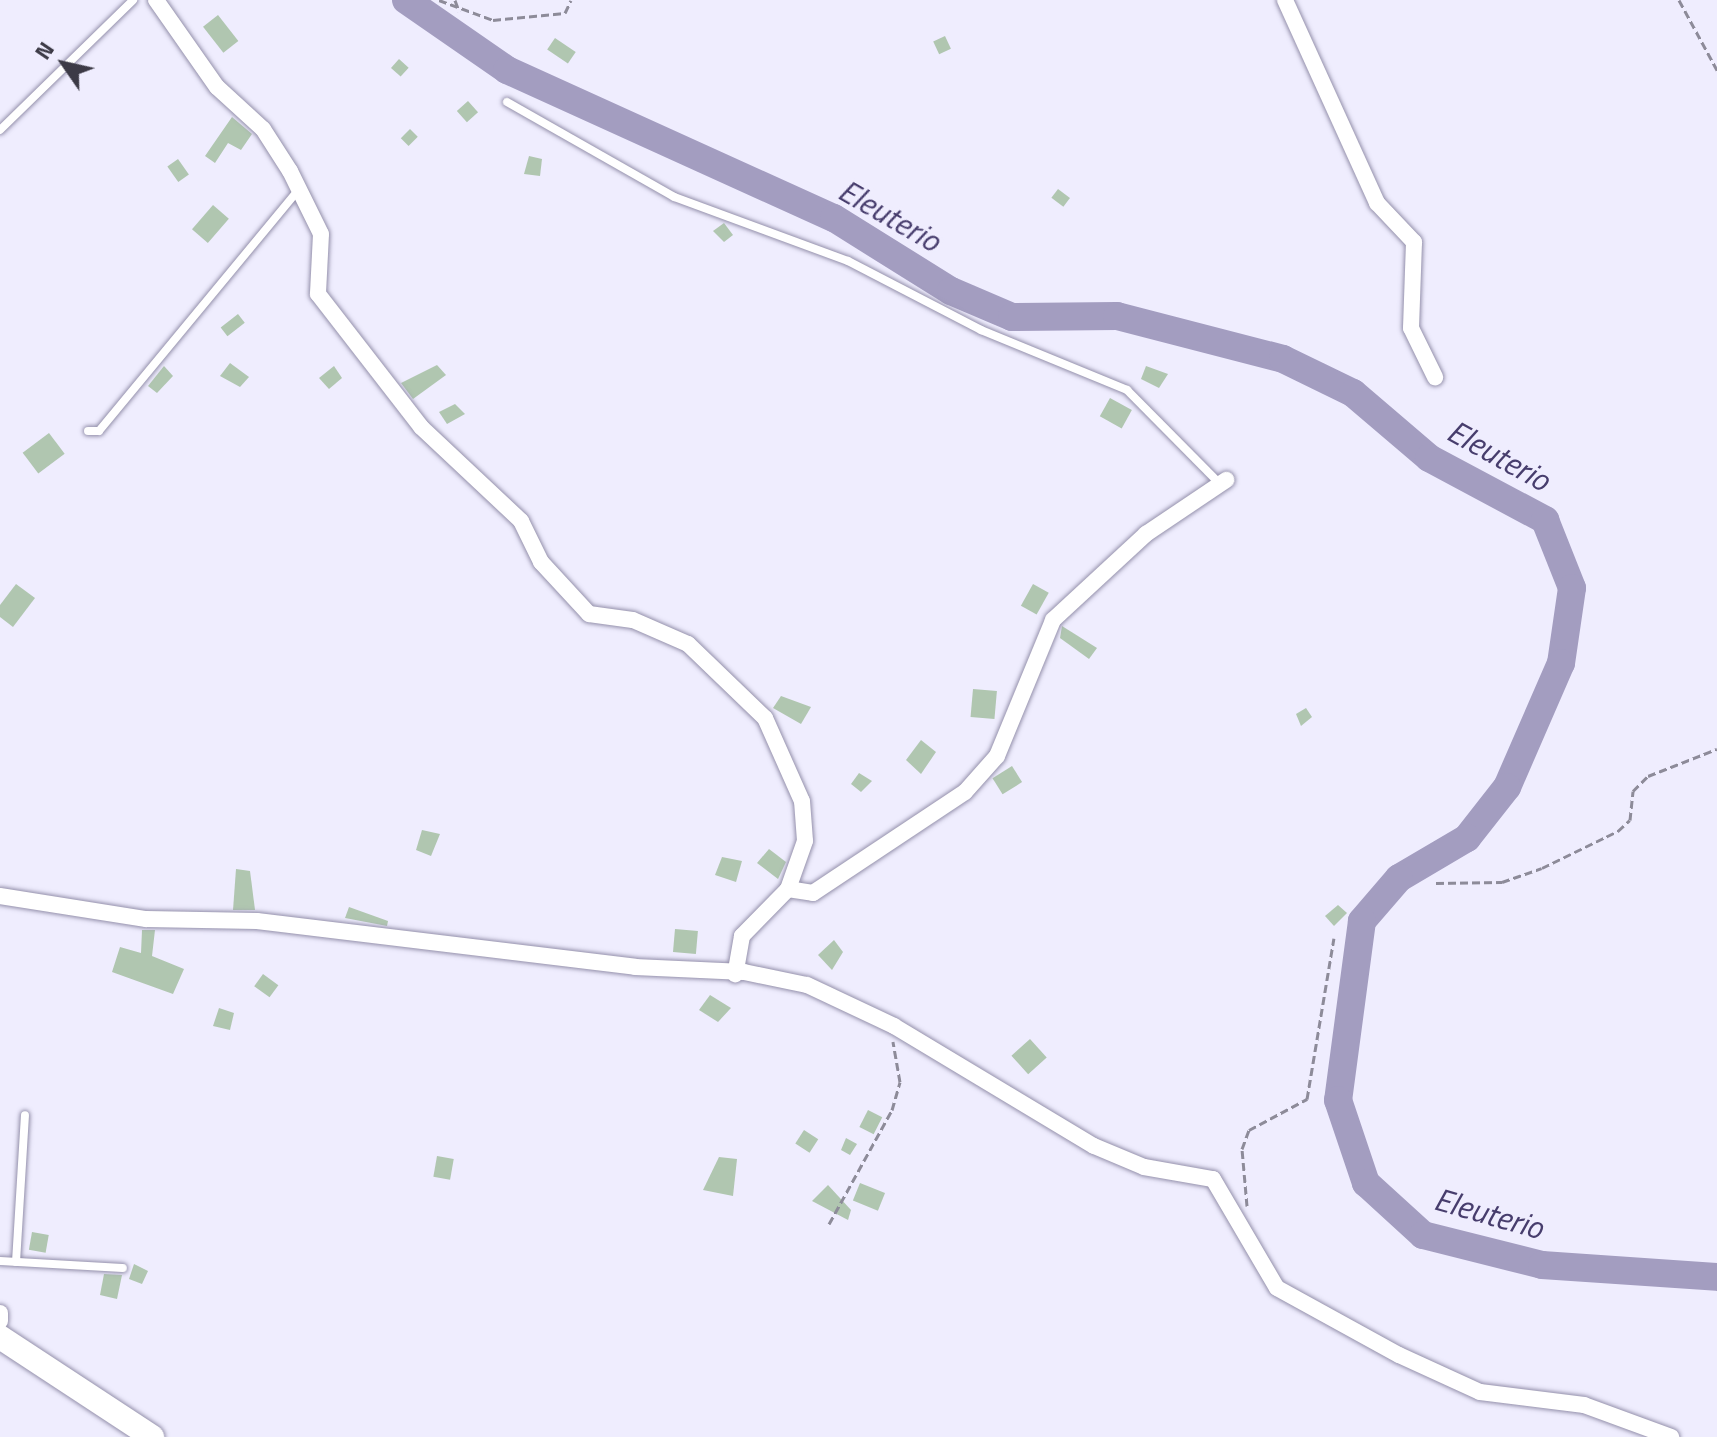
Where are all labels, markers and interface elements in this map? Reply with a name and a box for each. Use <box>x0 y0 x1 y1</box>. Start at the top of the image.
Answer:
north arrow <box>24 24 104 104</box>
text: N <box>26 35 62 66</box>
water label: Eleuterio <box>832 171 948 259</box>
water label: Eleuterio <box>1441 411 1557 499</box>
water label: Eleuterio <box>1430 1179 1548 1247</box>

